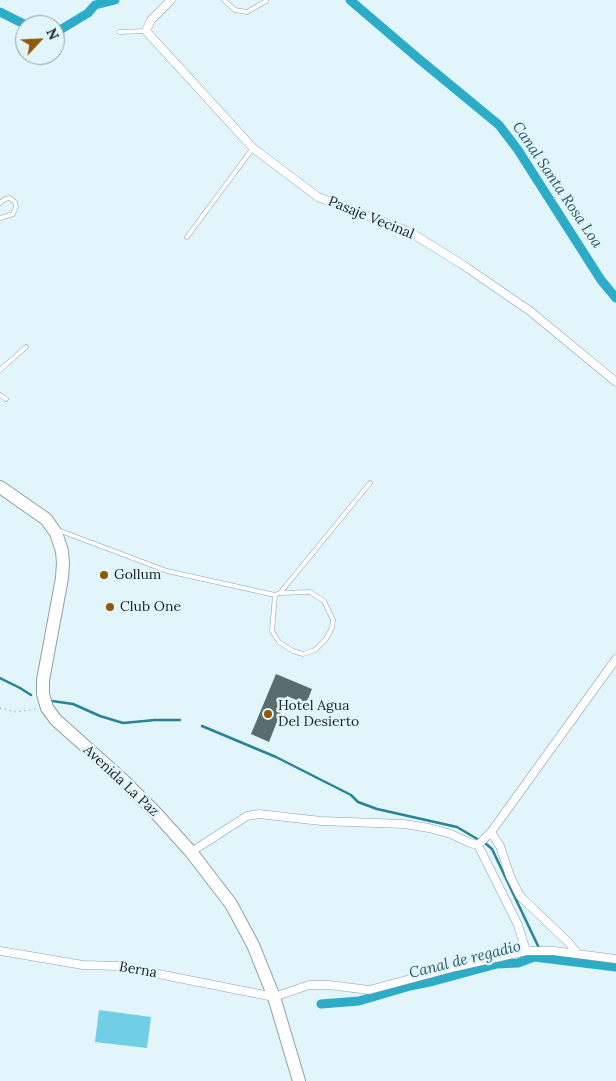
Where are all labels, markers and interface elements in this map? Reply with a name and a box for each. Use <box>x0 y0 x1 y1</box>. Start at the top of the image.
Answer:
north arrow <box>15 15 65 65</box>
text: N <box>42 25 63 43</box>
water label: Canal Santa Rosa Loa <box>508 119 606 251</box>
street label: Pasaje Vecinal <box>326 193 416 243</box>
place label: Gollum <box>114 567 161 583</box>
marker: Gollum <box>98 569 110 581</box>
place label: Club One <box>120 599 181 615</box>
marker: Club One <box>104 601 116 613</box>
place label: Hotel Agua Del Desierto <box>278 698 359 730</box>
marker: Hotel Agua Del Desierto <box>262 708 274 720</box>
street label: Avenida La Paz <box>80 742 162 820</box>
water label: Canal de regadio <box>407 937 523 983</box>
street label: Berna <box>118 958 158 982</box>

